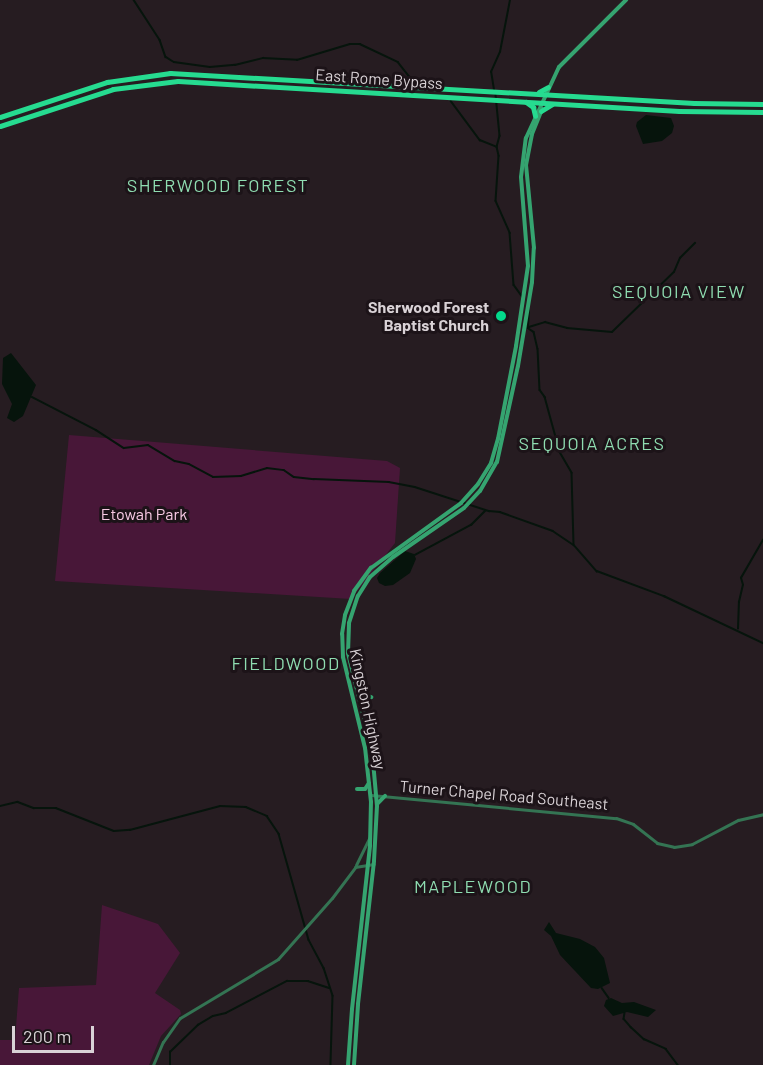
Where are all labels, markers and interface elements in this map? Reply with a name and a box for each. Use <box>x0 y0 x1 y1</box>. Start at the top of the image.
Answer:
street label: East Rome Bypass <box>315 65 443 93</box>
district label: SHERWOOD FOREST <box>127 174 309 196</box>
district label: SEQUOIA VIEW <box>612 280 746 302</box>
place label: Sherwood Forest Baptist Church <box>368 297 489 335</box>
marker: Sherwood Forest Baptist Church <box>494 309 508 323</box>
district label: SEQUOIA ACRES <box>518 432 666 454</box>
park label: Etowah Park <box>101 504 187 524</box>
street label: Kingston Highway <box>346 647 390 771</box>
district label: FIELDWOOD <box>231 652 341 674</box>
street label: Turner Chapel Road Southeast <box>399 776 609 814</box>
district label: MAPLEWOOD <box>414 875 532 897</box>
scale bar <box>15 1014 98 1052</box>
text: 200 m <box>23 1025 71 1047</box>

